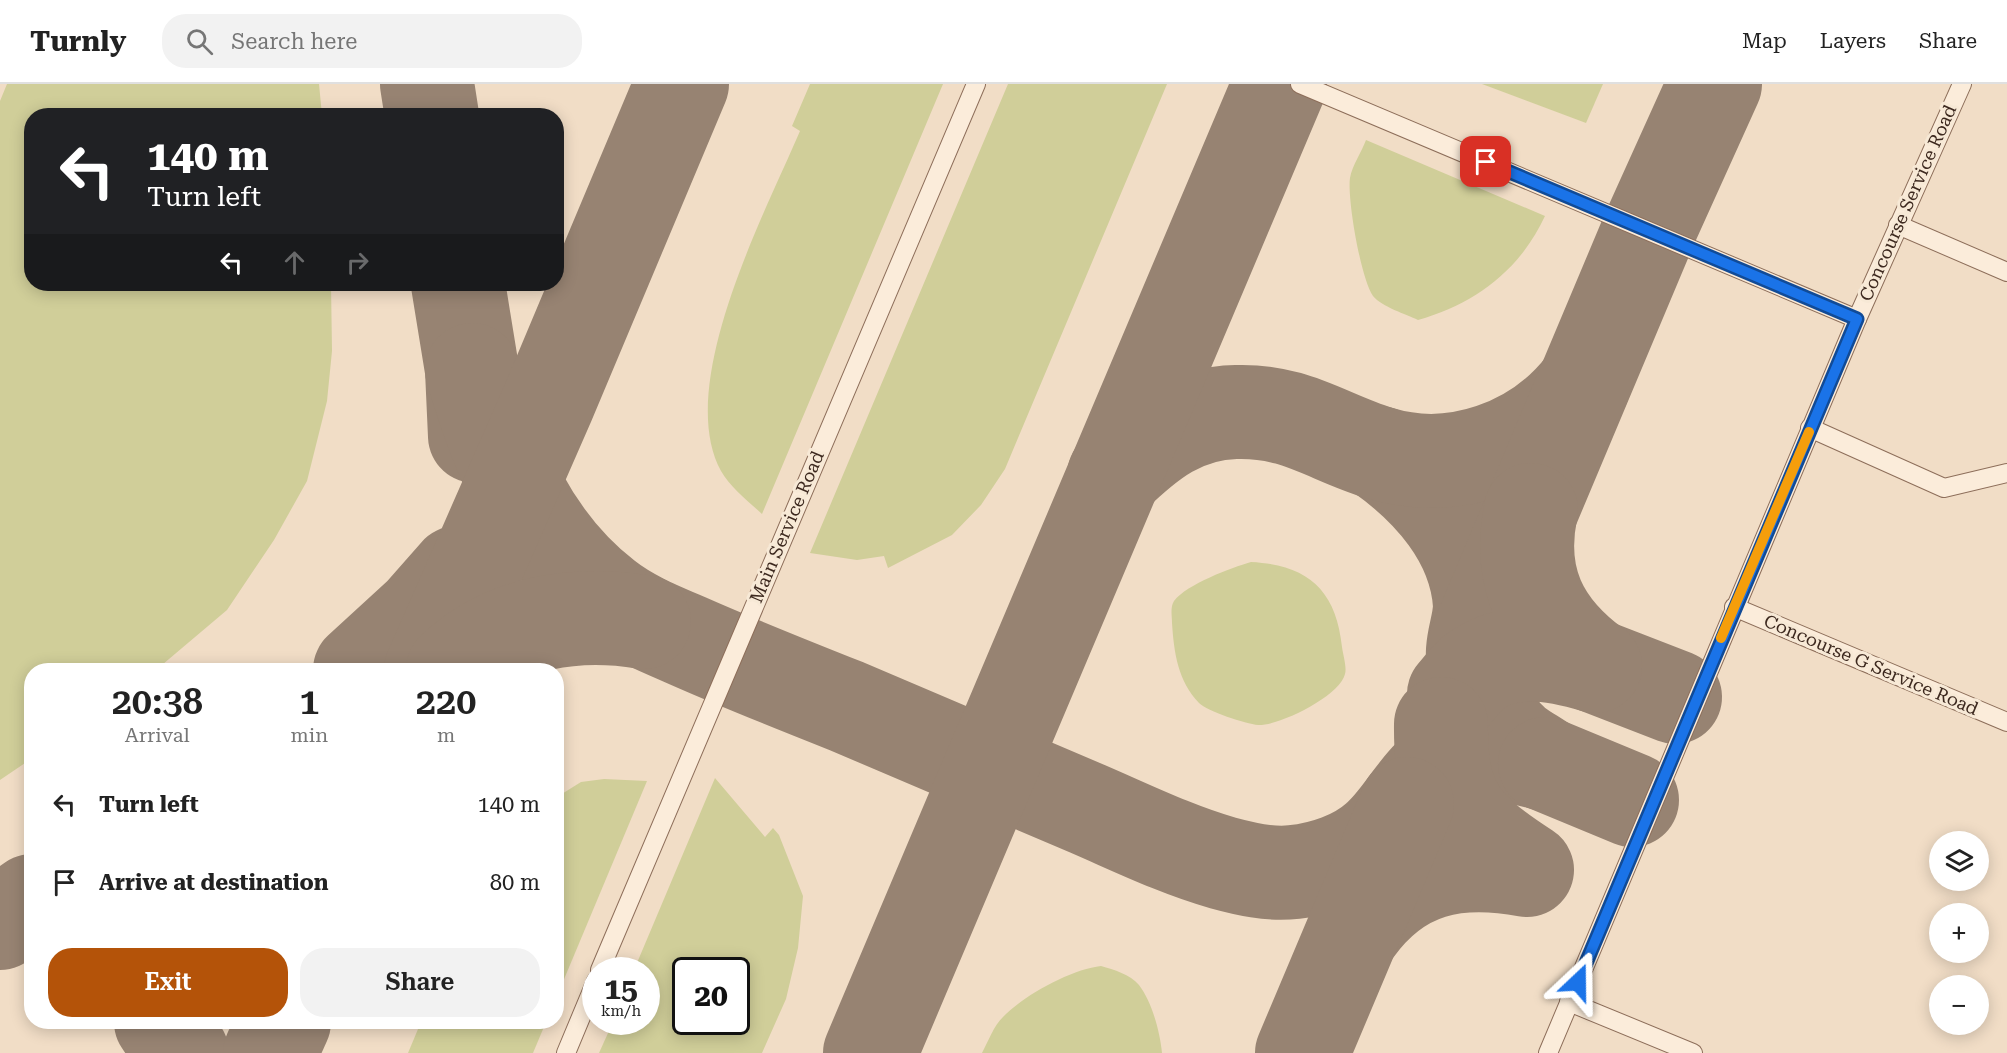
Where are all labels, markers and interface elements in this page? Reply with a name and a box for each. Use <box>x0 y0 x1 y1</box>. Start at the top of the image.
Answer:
search box <box>162 14 582 68</box>
text: Turnly <box>30 25 126 58</box>
icon: search <box>183 25 216 58</box>
text: Search here <box>231 29 357 54</box>
text: Map <box>1742 29 1787 53</box>
text: Layers <box>1820 29 1886 53</box>
text: Share <box>1919 29 1977 53</box>
street label: Concourse Service Road <box>1855 101 1960 304</box>
text: 140 m <box>147 131 269 180</box>
icon: left <box>48 132 126 210</box>
pin <box>1460 136 1511 187</box>
icon: arrive <box>1469 145 1502 178</box>
text: Turn left <box>147 181 261 213</box>
icon: left <box>215 246 248 279</box>
icon: ahead <box>278 246 311 279</box>
icon: right <box>341 246 374 279</box>
street label: Main Service Road <box>745 447 828 606</box>
street label: Concourse G Service Road <box>1761 610 1982 719</box>
text: 20:38 <box>112 681 203 723</box>
text: 1 <box>299 681 319 723</box>
text: 220 <box>416 681 476 723</box>
text: Arrival <box>125 723 190 747</box>
text: min <box>291 723 328 747</box>
text: m <box>437 723 455 747</box>
icon: left <box>48 788 81 821</box>
text: Turn left <box>99 792 199 817</box>
text: 140 m <box>477 792 540 817</box>
map controls <box>1929 831 1989 1035</box>
button: layers <box>1929 831 1989 891</box>
icon: arrive <box>48 866 81 899</box>
text: Arrive at destination <box>99 870 328 895</box>
text: 80 m <box>490 870 540 895</box>
button: + <box>1929 903 1989 963</box>
button: Exit <box>48 948 288 1017</box>
button: Share <box>300 948 540 1017</box>
position arrow <box>1546 950 1610 1014</box>
speed limit sign: 20 <box>672 957 750 1035</box>
text: 15 <box>604 971 638 1006</box>
button: − <box>1929 975 1989 1035</box>
text: km/h <box>601 1002 641 1020</box>

